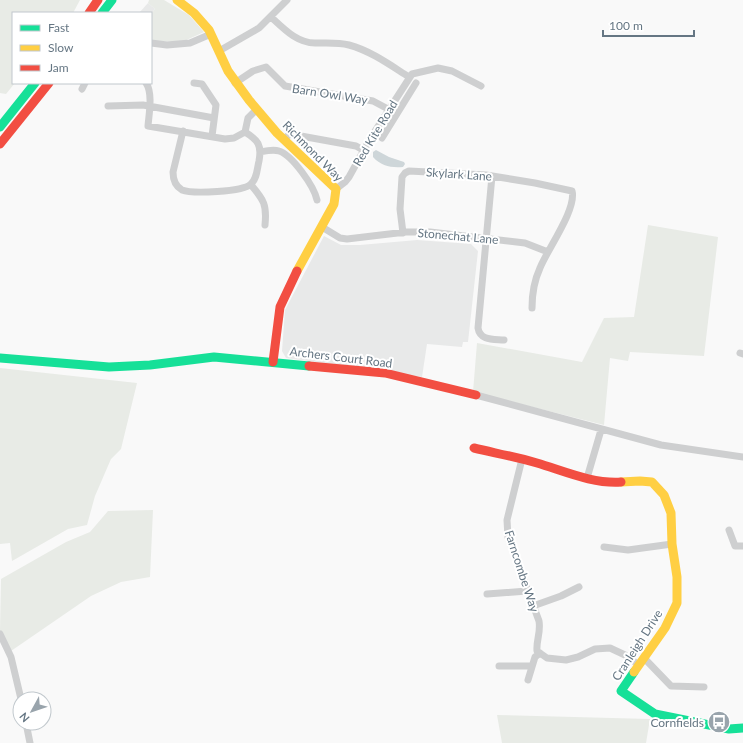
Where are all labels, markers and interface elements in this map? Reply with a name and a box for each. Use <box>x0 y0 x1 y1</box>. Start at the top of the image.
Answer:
legend <box>12 12 152 84</box>
scale bar <box>603 12 694 38</box>
text: 100 m <box>609 18 643 33</box>
text: Fast <box>48 20 70 35</box>
text: Slow <box>48 40 74 55</box>
text: Jam <box>48 60 69 75</box>
street label: Barn Owl Way <box>291 81 370 108</box>
street label: Red Kite Road <box>349 97 401 169</box>
street label: Richmond Way <box>280 118 347 185</box>
street label: Skylark Lane <box>425 164 493 184</box>
street label: Stonechat Lane <box>417 225 499 247</box>
street label: Archers Court Road <box>289 343 393 371</box>
street label: Farncombe Way <box>502 528 543 614</box>
street label: Cranleigh Drive <box>608 607 666 683</box>
north arrow <box>12 691 52 731</box>
bus stop icon: Cornfields <box>706 709 732 735</box>
text: N <box>16 710 32 725</box>
place label: Cornfields <box>650 715 704 730</box>

